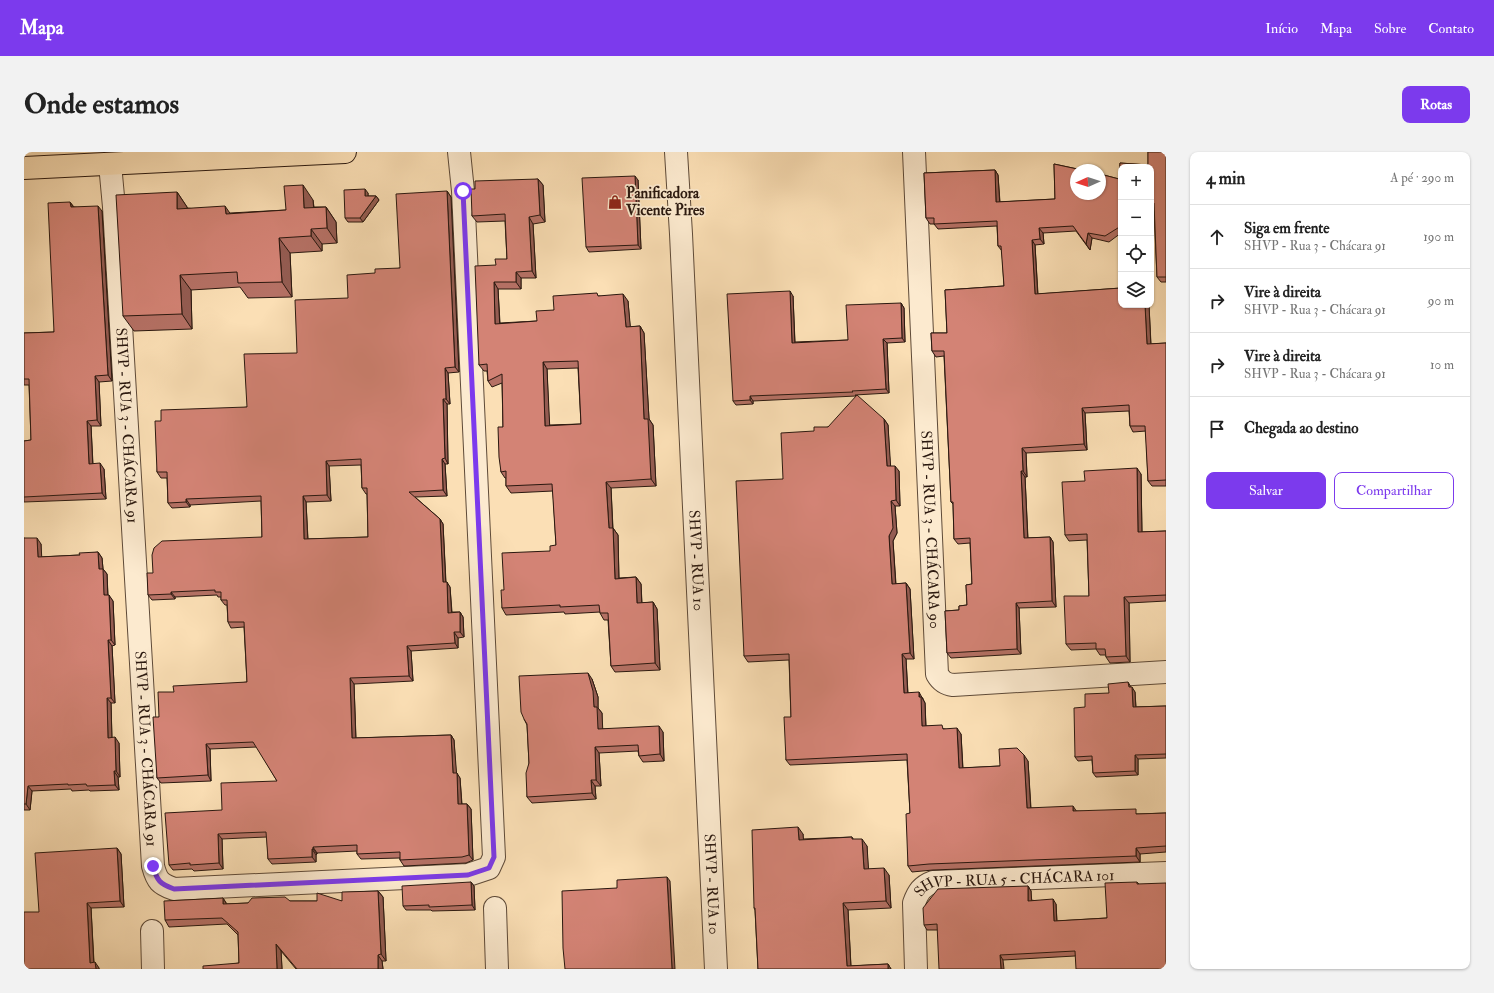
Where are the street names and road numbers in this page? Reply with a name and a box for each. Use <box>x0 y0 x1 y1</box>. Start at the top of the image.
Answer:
street label: SHVP - RUA 3 - CHÁCARA 91 <box>112 327 142 524</box>
street label: SHVP - RUA 3 - CHÁCARA 90 <box>917 430 944 629</box>
street label: SHVP - RUA 10 <box>685 510 708 611</box>
street label: SHVP - RUA 3 - CHÁCARA 91 <box>131 650 161 847</box>
street label: SHVP - RUA 10 <box>700 833 724 935</box>
street label: SHVP - RUA 5 - CHÁCARA 101 <box>910 866 1115 900</box>

